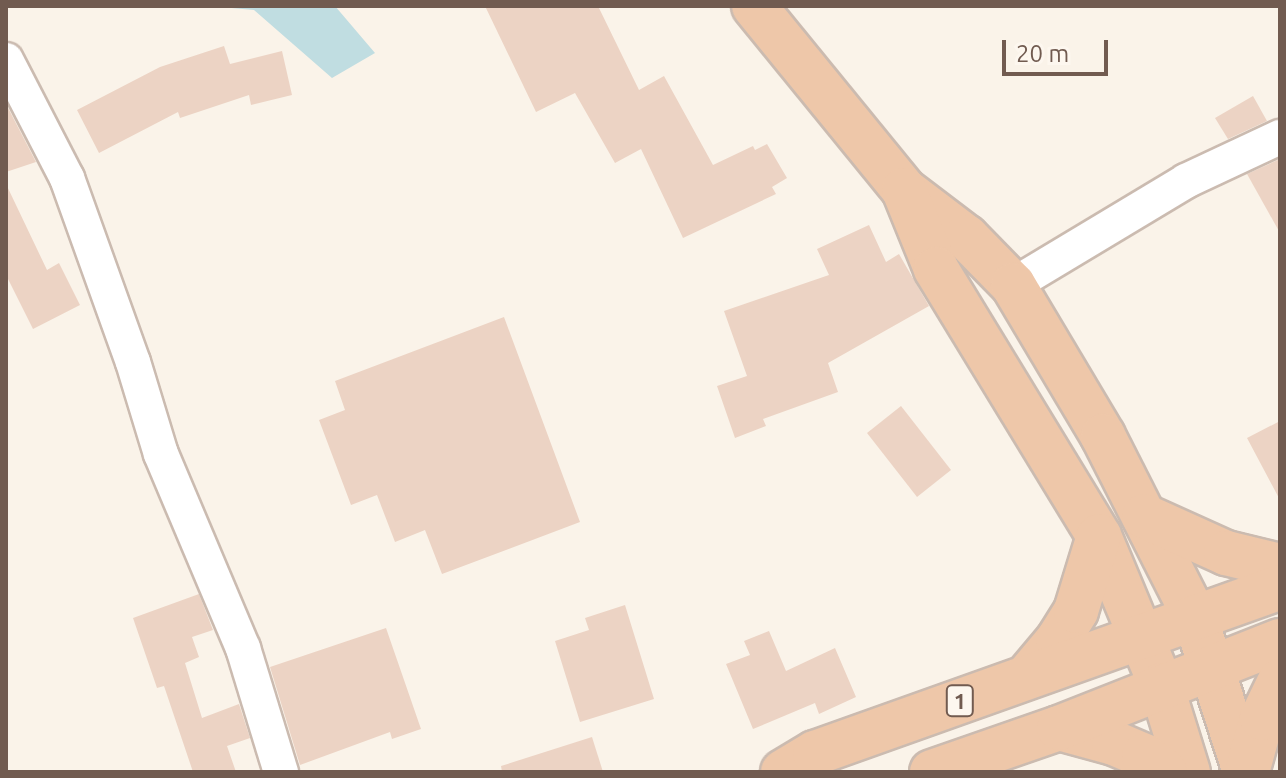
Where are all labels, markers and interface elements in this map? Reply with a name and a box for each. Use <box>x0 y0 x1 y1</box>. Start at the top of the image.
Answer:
scale bar <box>1006 24 1112 74</box>
text: 20 m <box>1016 40 1069 67</box>
road number: 1 <box>944 683 976 719</box>

